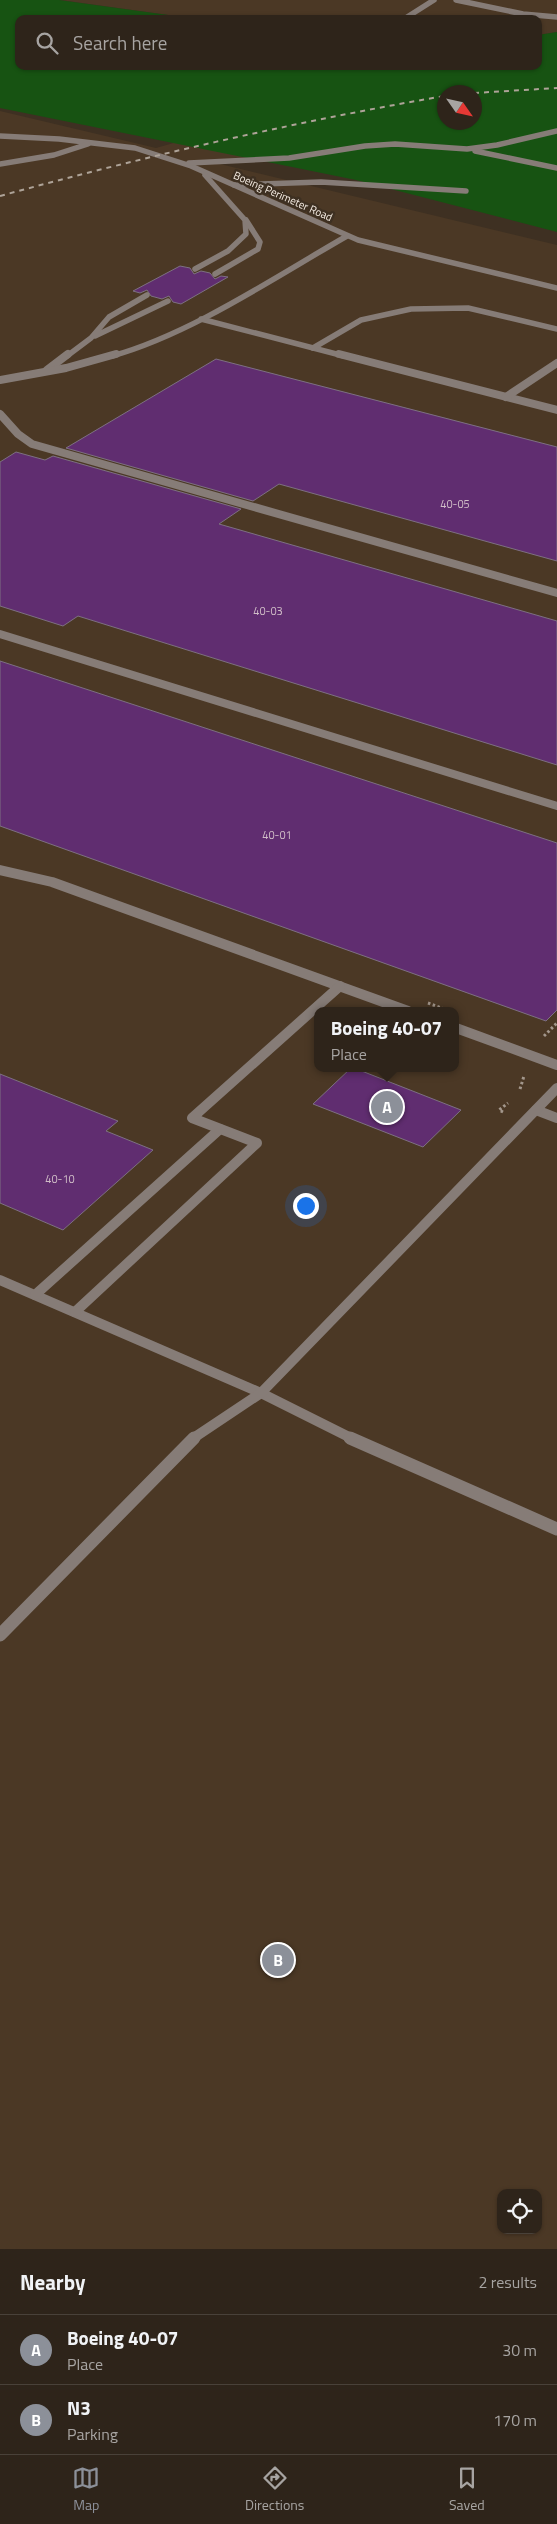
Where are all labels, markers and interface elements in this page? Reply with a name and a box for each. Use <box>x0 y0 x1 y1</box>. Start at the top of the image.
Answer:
search box <box>15 15 542 70</box>
text: Search here <box>73 28 167 57</box>
icon: search <box>33 29 61 57</box>
north arrow <box>437 85 482 130</box>
street label: Boeing Perimeter Road <box>231 167 335 225</box>
house number: 40-05 <box>440 496 470 512</box>
house number: 40-03 <box>253 603 283 619</box>
house number: 40-01 <box>262 827 292 843</box>
popup <box>314 1007 459 1072</box>
text: Boeing 40-07 <box>331 1013 442 1042</box>
text: Place <box>331 1042 367 1066</box>
pin: A <box>371 1088 403 1126</box>
house number: 40-10 <box>45 1171 75 1187</box>
your location <box>293 1193 319 1219</box>
pin: B <box>262 1941 294 1979</box>
map controls <box>497 2189 542 2234</box>
button: locate <box>497 2189 542 2234</box>
text: Nearby <box>20 2266 85 2298</box>
text: 2 results <box>478 2270 537 2294</box>
text: Boeing 40-07 <box>67 2323 178 2352</box>
text: A <box>31 2338 41 2362</box>
text: 30 m <box>502 2338 537 2362</box>
text: Place <box>67 2352 103 2376</box>
text: N3 <box>67 2393 91 2422</box>
text: B <box>31 2408 41 2432</box>
text: 170 m <box>493 2408 537 2432</box>
text: Parking <box>67 2422 118 2446</box>
tab: Map <box>72 2464 100 2515</box>
tab: Directions <box>245 2464 304 2515</box>
tab: Saved <box>449 2464 485 2515</box>

